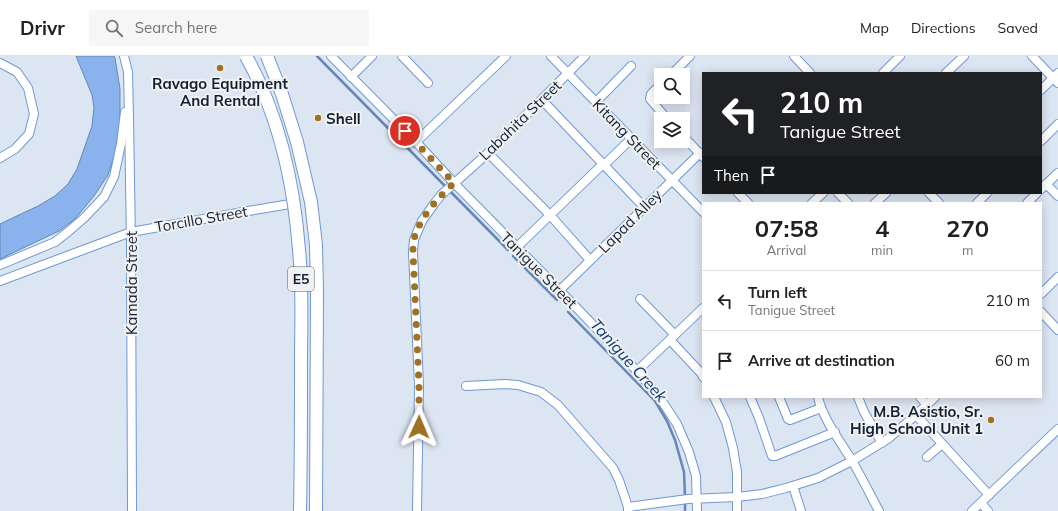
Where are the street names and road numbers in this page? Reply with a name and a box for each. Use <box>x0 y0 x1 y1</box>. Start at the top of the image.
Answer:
street label: Labahita Street <box>475 76 565 164</box>
street label: Kitang Street <box>589 95 665 173</box>
street label: Lapad Alley <box>594 185 666 257</box>
street label: Torcillo Street <box>153 201 249 237</box>
street label: Tanigue Street <box>497 228 581 312</box>
street label: Kamada Street <box>122 231 141 335</box>
road number: E5 <box>288 267 314 291</box>

